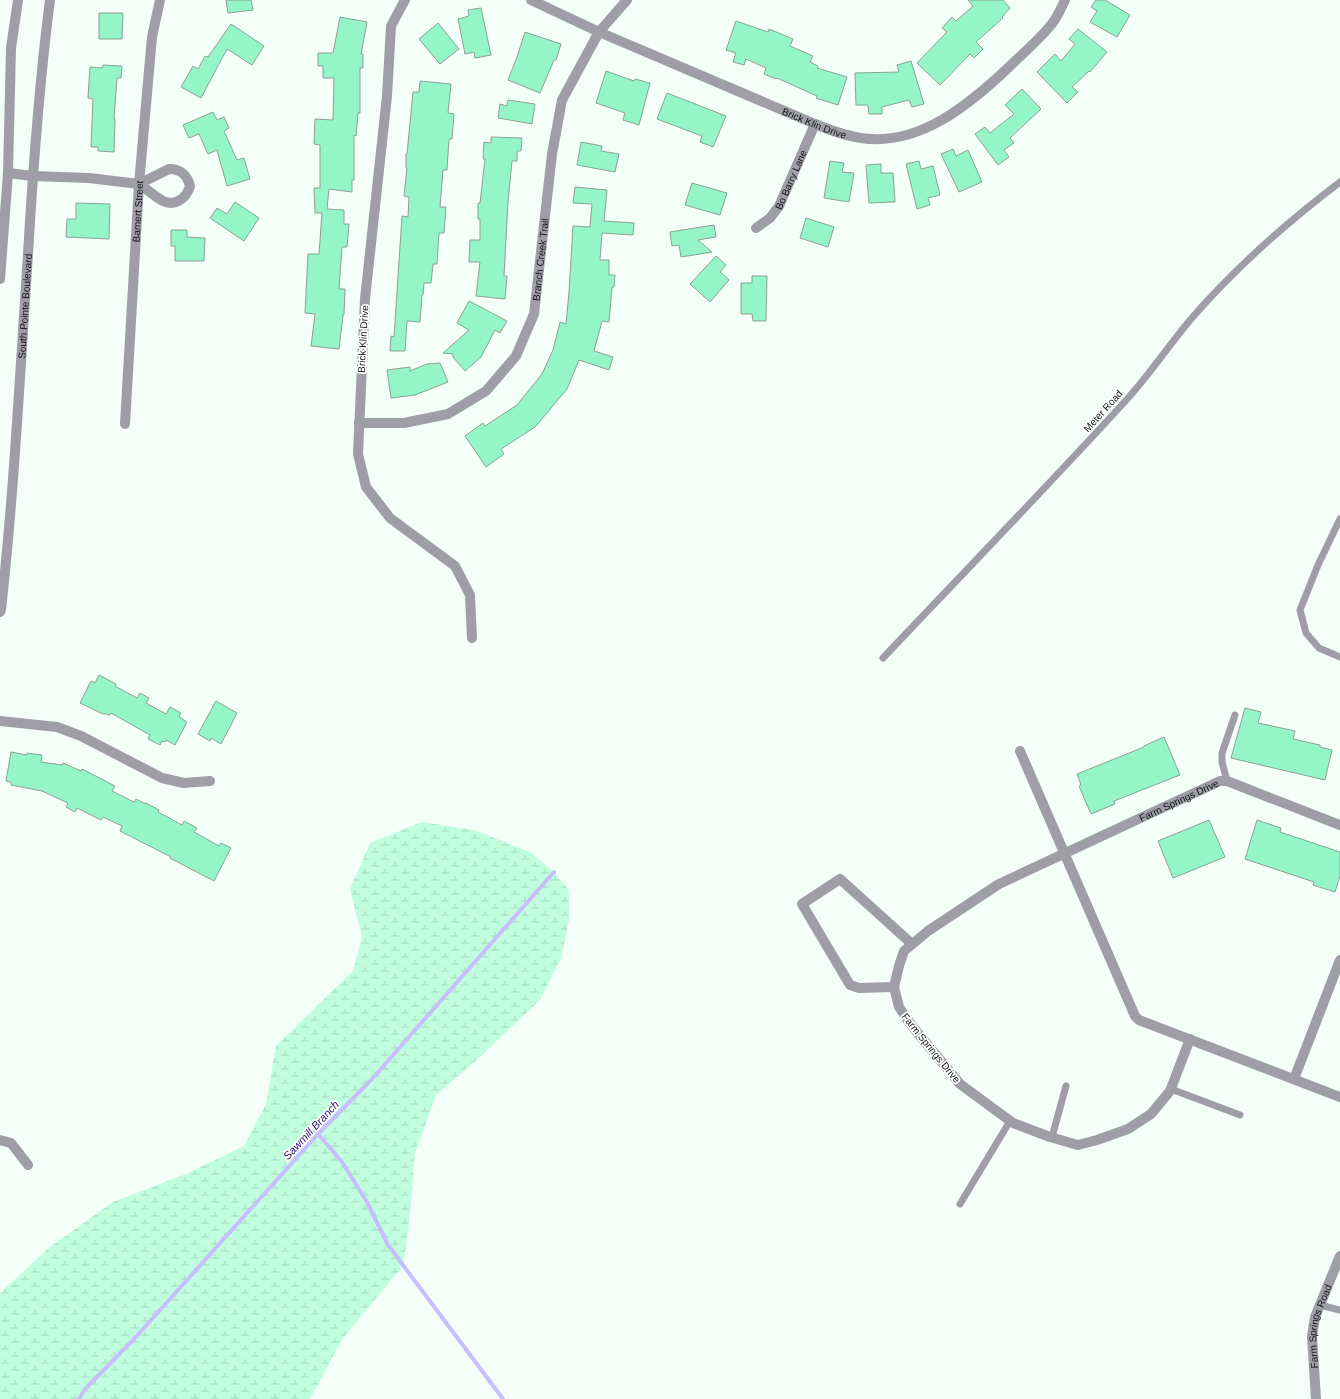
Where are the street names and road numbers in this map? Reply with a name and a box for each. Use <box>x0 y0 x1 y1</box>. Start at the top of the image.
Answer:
street label: Brick Klin Drive <box>781 105 848 140</box>
street label: Bo Barry Lane <box>773 148 809 211</box>
street label: Bamert Street <box>130 180 145 243</box>
street label: Branch Creek Trail <box>530 218 550 301</box>
street label: South Pointe Boulevard <box>16 253 34 359</box>
street label: Brick Klin Drive <box>356 304 370 373</box>
street label: Meter Road <box>1081 388 1125 434</box>
street label: Farm Springs Drive <box>1137 777 1221 823</box>
street label: Farm Springs Drive <box>900 1011 963 1085</box>
street label: Farm Springs Road <box>1306 1283 1333 1369</box>

